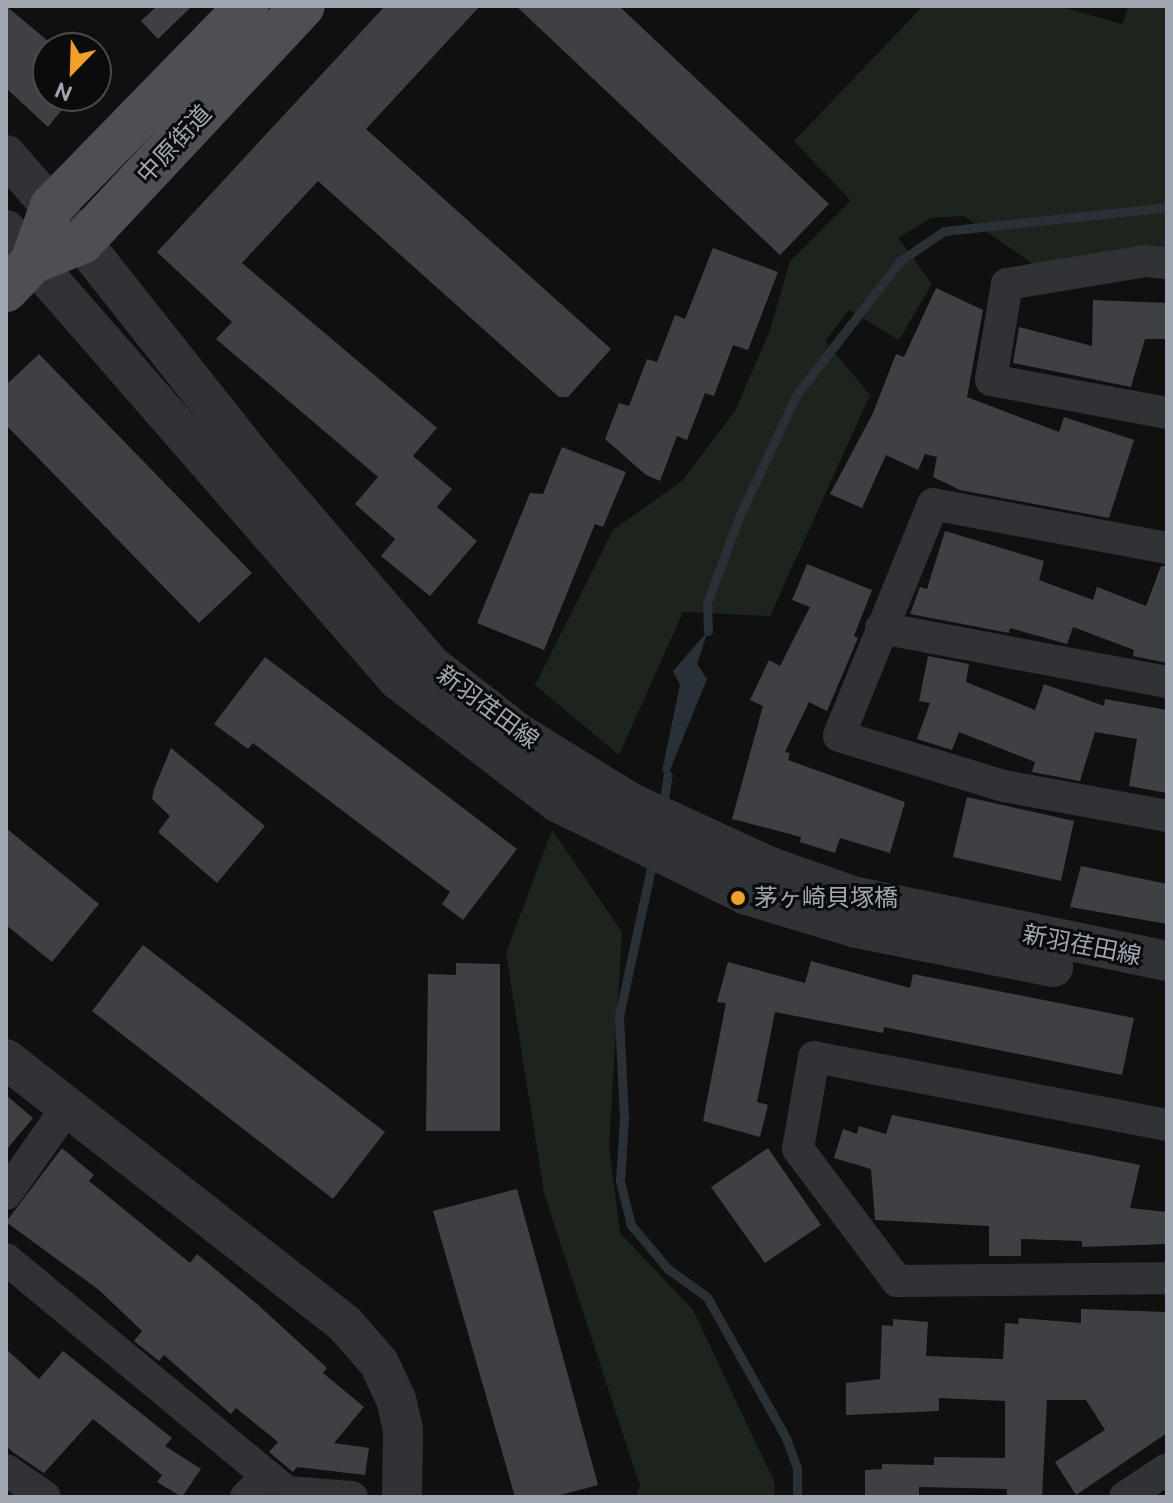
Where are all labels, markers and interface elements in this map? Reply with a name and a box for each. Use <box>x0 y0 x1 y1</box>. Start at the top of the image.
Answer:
north arrow <box>32 32 112 112</box>
text: N <box>51 78 76 107</box>
street label: 中原街道 <box>131 99 217 189</box>
street label: 新羽荏田線 <box>431 659 545 755</box>
place label: 茅ヶ崎貝塚橋 <box>754 884 898 912</box>
marker: 茅ヶ崎貝塚橋 <box>729 889 747 907</box>
street label: 新羽荏田線 <box>1020 919 1144 971</box>

